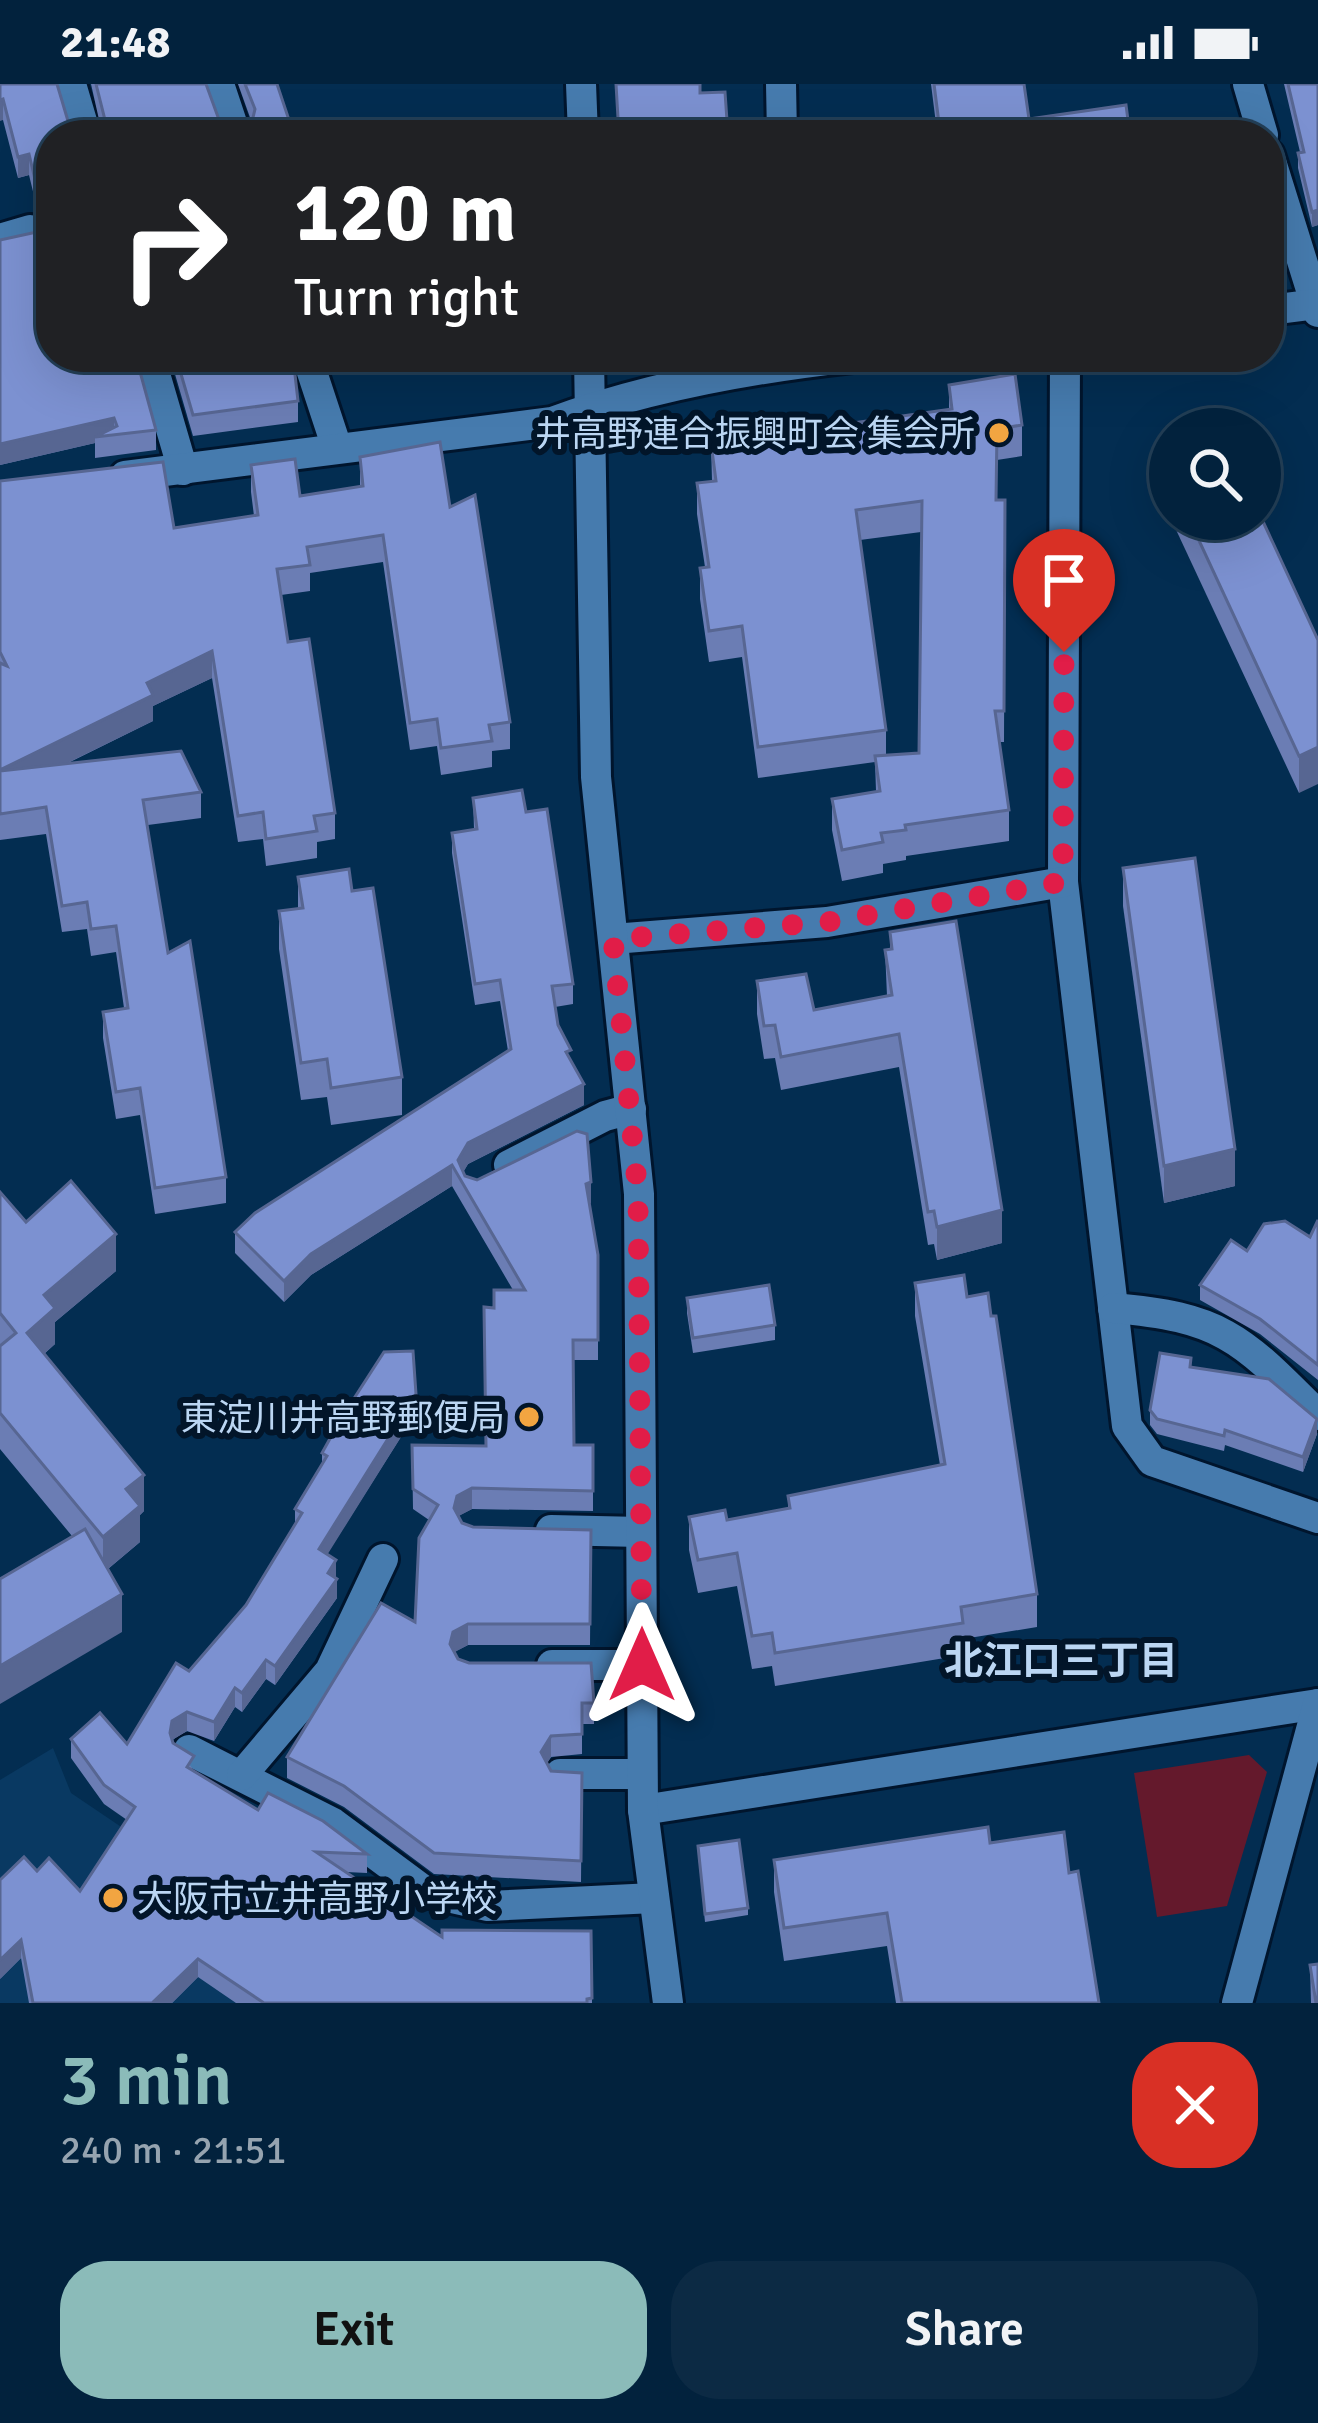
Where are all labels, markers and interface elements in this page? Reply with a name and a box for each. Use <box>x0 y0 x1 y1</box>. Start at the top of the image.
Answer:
text: 21:48 <box>60 15 170 70</box>
text: 120 m <box>294 161 516 265</box>
icon: right <box>96 168 252 324</box>
text: Turn right <box>294 264 519 331</box>
map controls <box>1149 408 1281 540</box>
button: search <box>1149 408 1281 540</box>
place label: 井高野連合振興町会 集会所 <box>535 412 975 457</box>
marker: 井高野連合振興町会 集会所 <box>986 420 1012 446</box>
pin <box>1013 529 1115 652</box>
icon: arrive <box>1031 547 1097 613</box>
place label: 東淀川井高野郵便局 <box>181 1396 505 1441</box>
marker: 東淀川井高野郵便局 <box>516 1404 542 1430</box>
position arrow <box>579 1602 705 1728</box>
district label: 北江口三丁目 <box>944 1637 1178 1685</box>
place label: 大阪市立井高野小学校 <box>137 1877 497 1922</box>
marker: 大阪市立井高野小学校 <box>100 1885 126 1911</box>
text: 3 min <box>60 2036 232 2125</box>
button: close <box>1132 2042 1258 2168</box>
text: 240 m · 21:51 <box>60 2126 287 2174</box>
button: Exit <box>60 2261 647 2399</box>
button: Share <box>671 2261 1258 2399</box>

